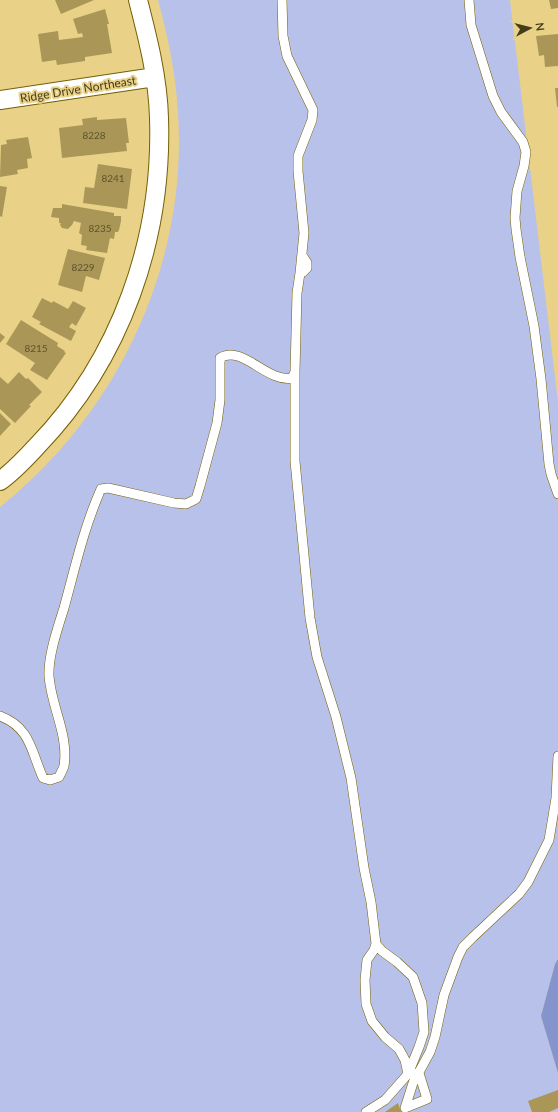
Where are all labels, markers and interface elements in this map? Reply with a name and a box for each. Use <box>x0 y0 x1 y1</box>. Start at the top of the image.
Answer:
north arrow <box>510 8 550 48</box>
text: N <box>533 22 547 32</box>
street label: Ridge Drive Northeast <box>19 72 138 106</box>
house number: 8228 <box>82 129 106 141</box>
house number: 8241 <box>101 172 125 184</box>
house number: 8235 <box>88 222 112 234</box>
house number: 8229 <box>71 261 95 273</box>
house number: 8215 <box>24 342 48 354</box>

